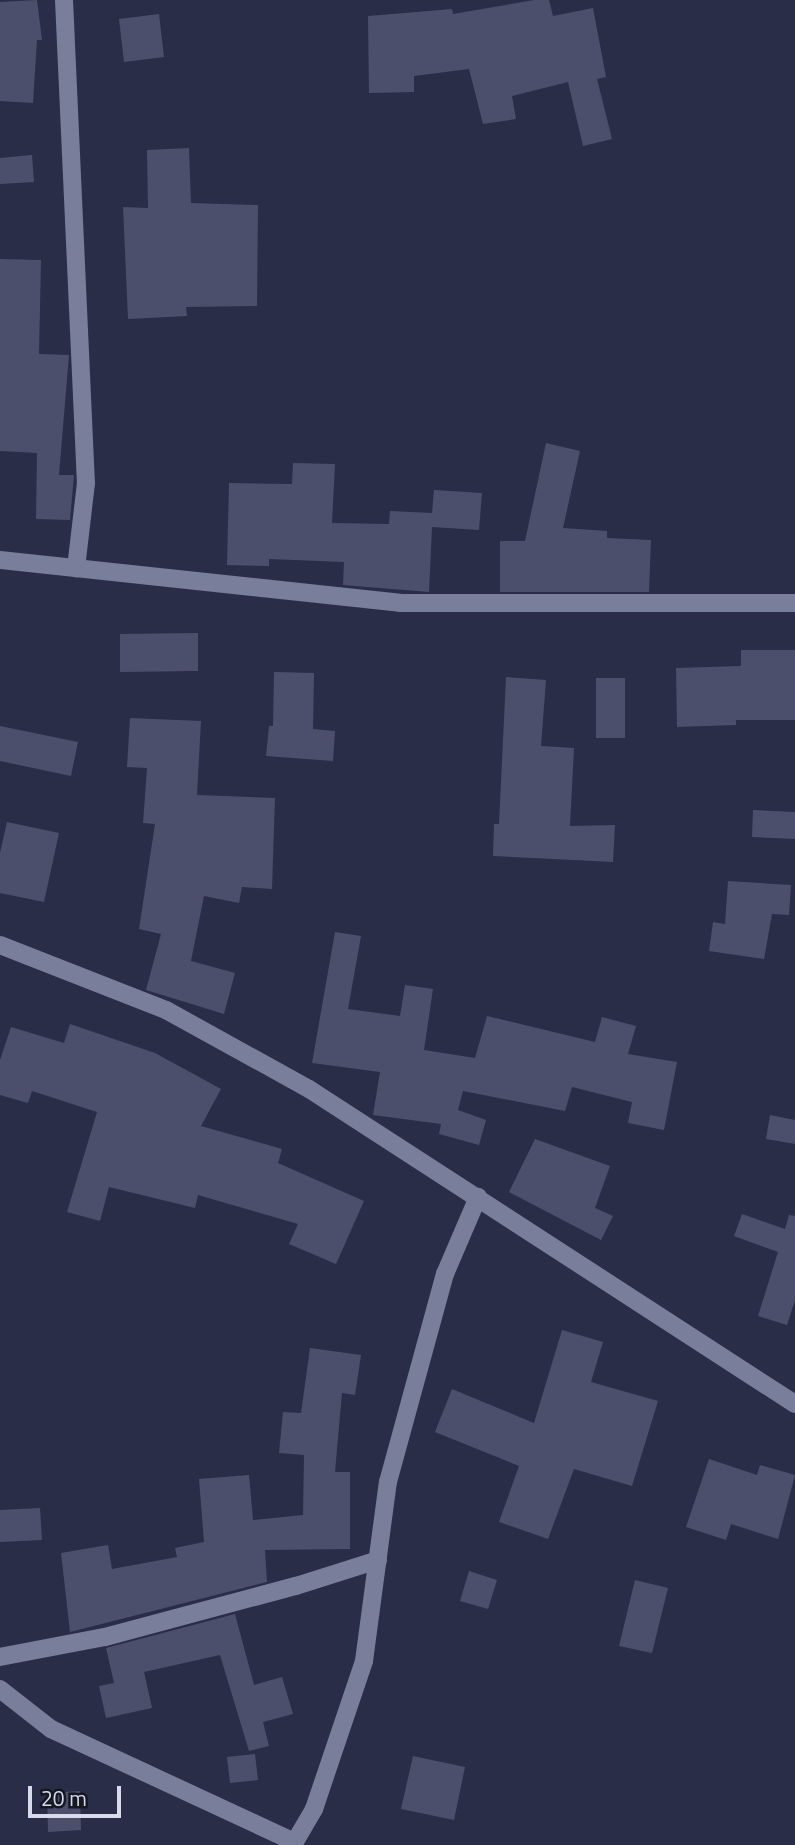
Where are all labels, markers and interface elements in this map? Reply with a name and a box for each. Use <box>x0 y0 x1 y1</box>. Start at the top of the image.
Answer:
scale bar <box>32 1772 124 1816</box>
text: 20 m <box>41 1782 87 1814</box>

